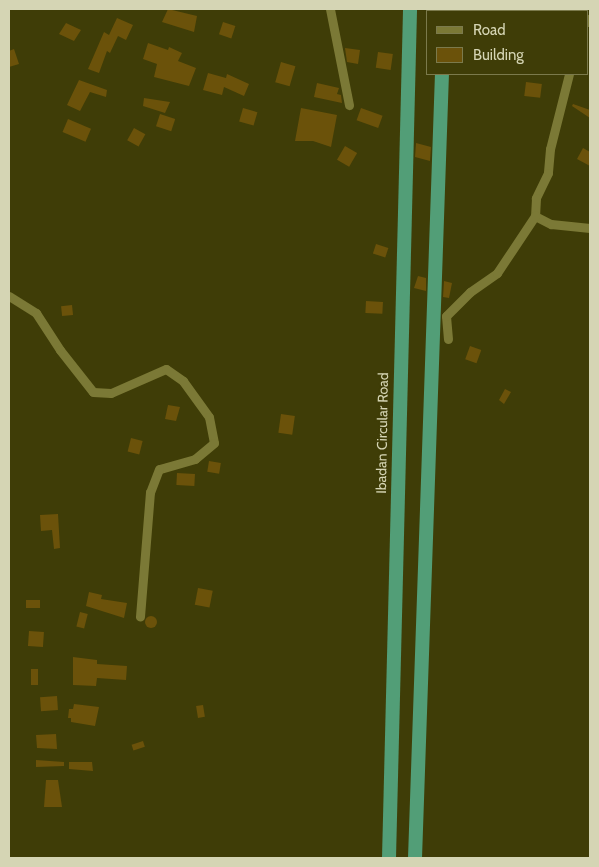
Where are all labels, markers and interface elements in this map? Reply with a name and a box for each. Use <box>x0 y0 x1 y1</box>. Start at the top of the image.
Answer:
legend <box>426 10 589 75</box>
text: Road <box>473 21 506 39</box>
text: Building <box>473 46 524 64</box>
street label: Ibadan Circular Road <box>373 372 391 494</box>

